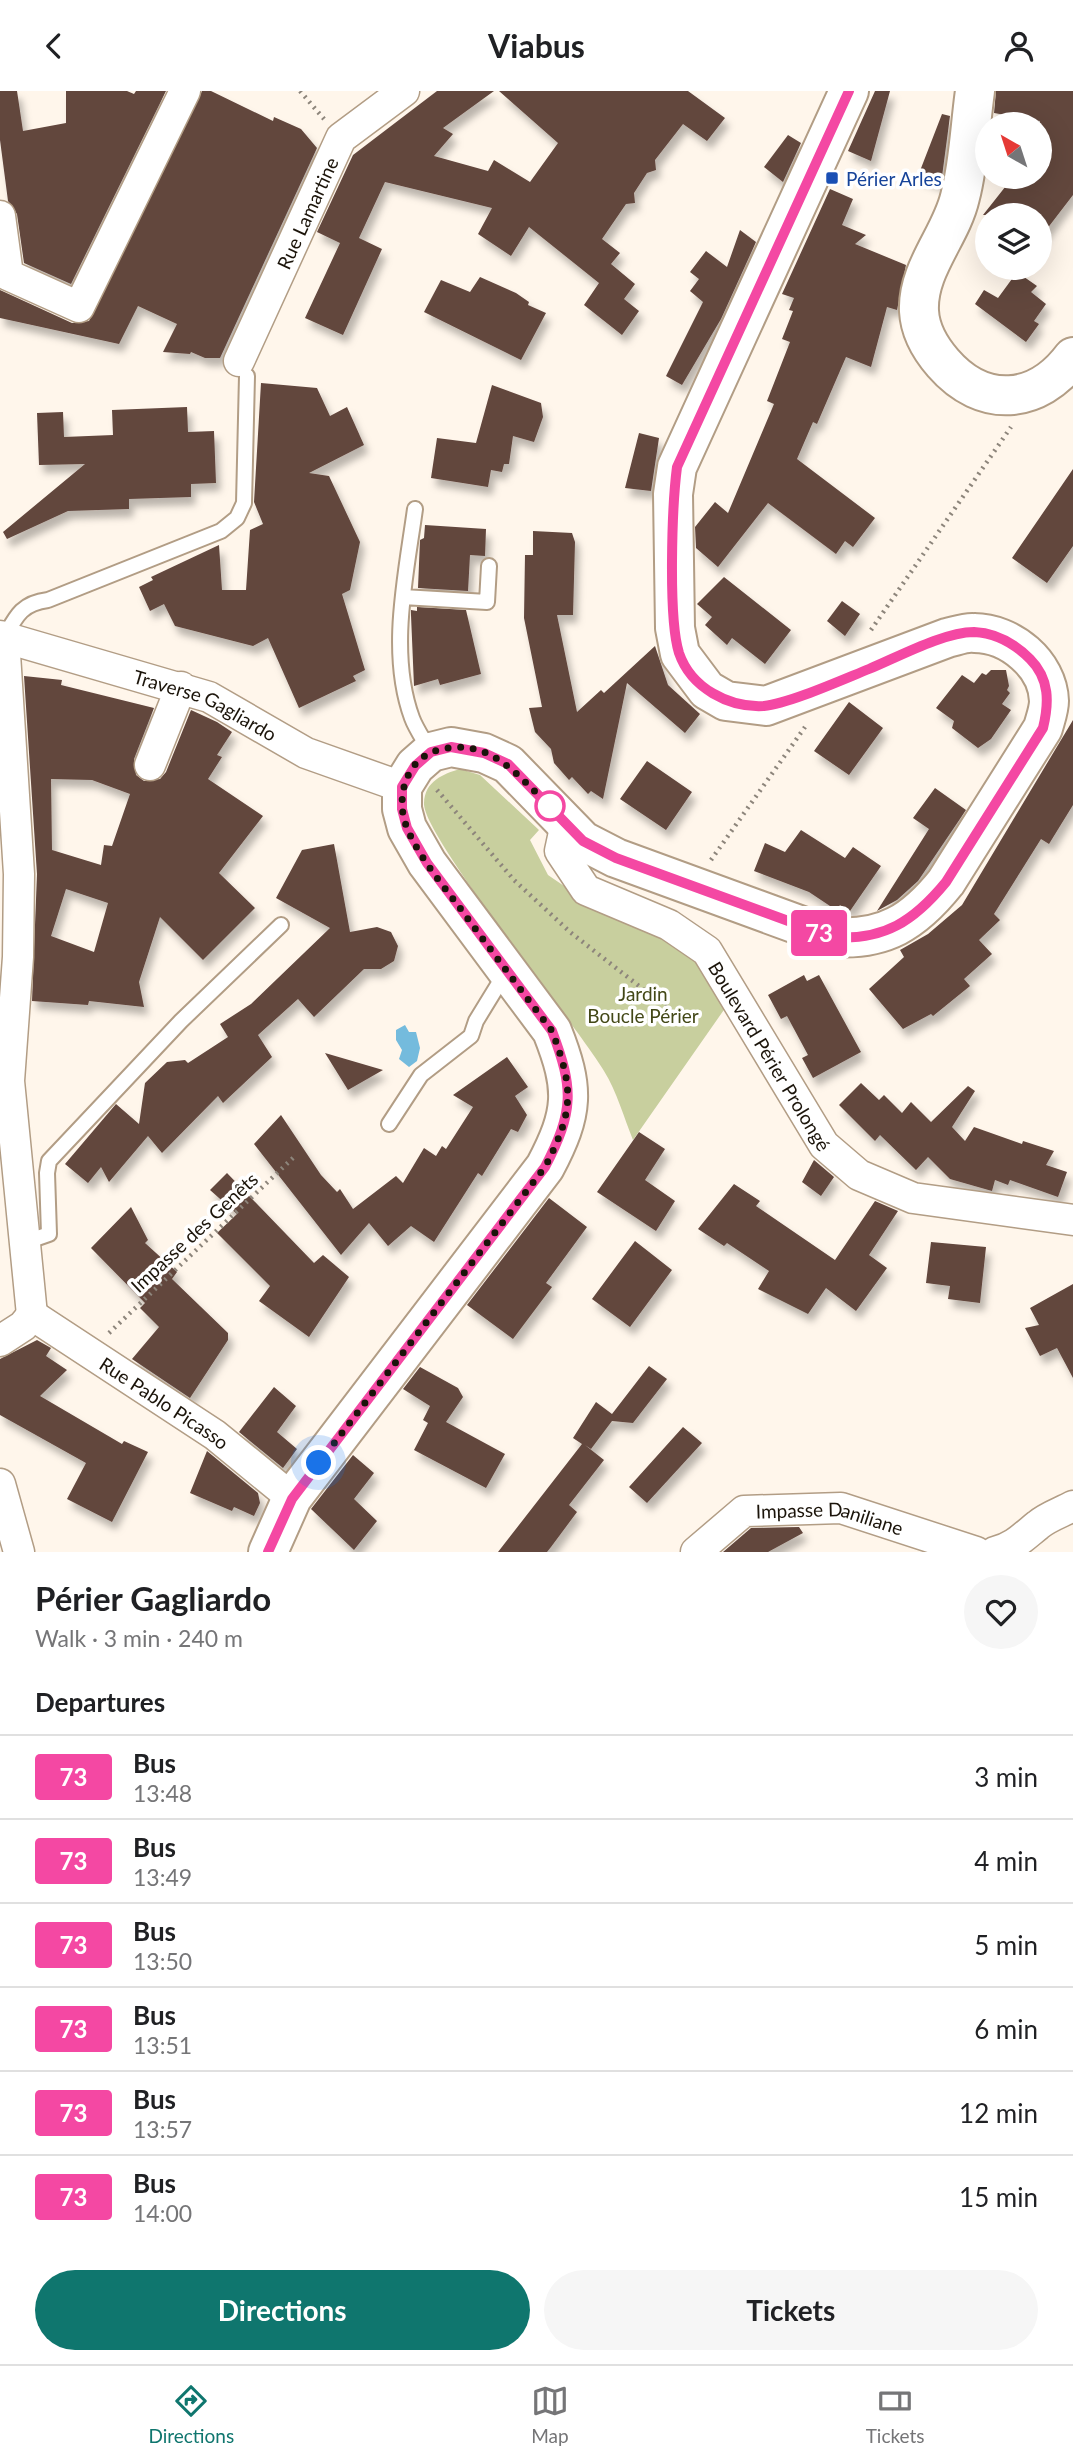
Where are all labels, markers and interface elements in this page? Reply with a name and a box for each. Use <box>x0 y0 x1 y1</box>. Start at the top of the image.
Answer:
text: Viabus <box>488 26 585 65</box>
icon: back <box>35 27 73 65</box>
icon: person <box>1000 27 1038 65</box>
north arrow <box>975 112 1052 189</box>
map controls <box>975 112 1052 280</box>
street label: Rue Lamartine <box>271 153 342 272</box>
place label: Périer Arles <box>846 167 942 190</box>
marker: Périer Arles <box>824 170 840 186</box>
button: layers <box>975 203 1052 280</box>
street label: Traverse Gagliardo <box>131 664 281 745</box>
unlabelled marker <box>535 791 565 821</box>
line badge: 73 <box>788 910 850 956</box>
text: 73 <box>805 918 833 947</box>
street label: Boulevard Périer Prolongé <box>704 957 836 1155</box>
park label: Jardin Boucle Périer <box>587 982 699 1027</box>
street label: Impasse des Genêts <box>126 1167 262 1297</box>
street label: Rue Pablo Picasso <box>96 1351 234 1454</box>
your location <box>301 1445 336 1480</box>
street label: Impasse Daniliane <box>755 1496 906 1539</box>
button: heart <box>964 1575 1038 1649</box>
text: Périer Gagliardo <box>35 1578 271 1618</box>
text: Walk · 3 min · 240 m <box>35 1624 243 1652</box>
text: Departures <box>35 1686 165 1718</box>
text: Bus <box>133 1747 176 1779</box>
text: 3 min <box>974 1761 1038 1793</box>
text: 73 <box>60 1762 87 1791</box>
text: 13:48 <box>133 1779 192 1807</box>
text: Bus <box>133 1831 176 1863</box>
text: 4 min <box>974 1845 1038 1877</box>
text: 73 <box>60 1846 87 1875</box>
text: 13:49 <box>133 1863 192 1891</box>
text: Bus <box>133 1915 176 1947</box>
text: 5 min <box>974 1929 1038 1961</box>
text: 73 <box>60 1930 87 1959</box>
text: 13:50 <box>133 1947 192 1975</box>
text: Bus <box>133 1999 176 2031</box>
text: 6 min <box>974 2013 1038 2045</box>
text: 73 <box>60 2014 87 2043</box>
text: 13:51 <box>133 2031 192 2059</box>
text: Bus <box>133 2083 176 2115</box>
text: 12 min <box>959 2097 1038 2129</box>
text: 73 <box>60 2098 87 2127</box>
text: 13:57 <box>133 2115 192 2143</box>
text: Bus <box>133 2167 176 2199</box>
text: 15 min <box>959 2181 1038 2213</box>
text: 73 <box>60 2182 87 2211</box>
text: 14:00 <box>133 2199 192 2227</box>
button: Directions <box>35 2270 530 2350</box>
button: Tickets <box>544 2270 1038 2350</box>
tab: Directions <box>148 2382 234 2447</box>
tab: Map <box>531 2382 569 2447</box>
tab: Tickets <box>866 2382 925 2447</box>

